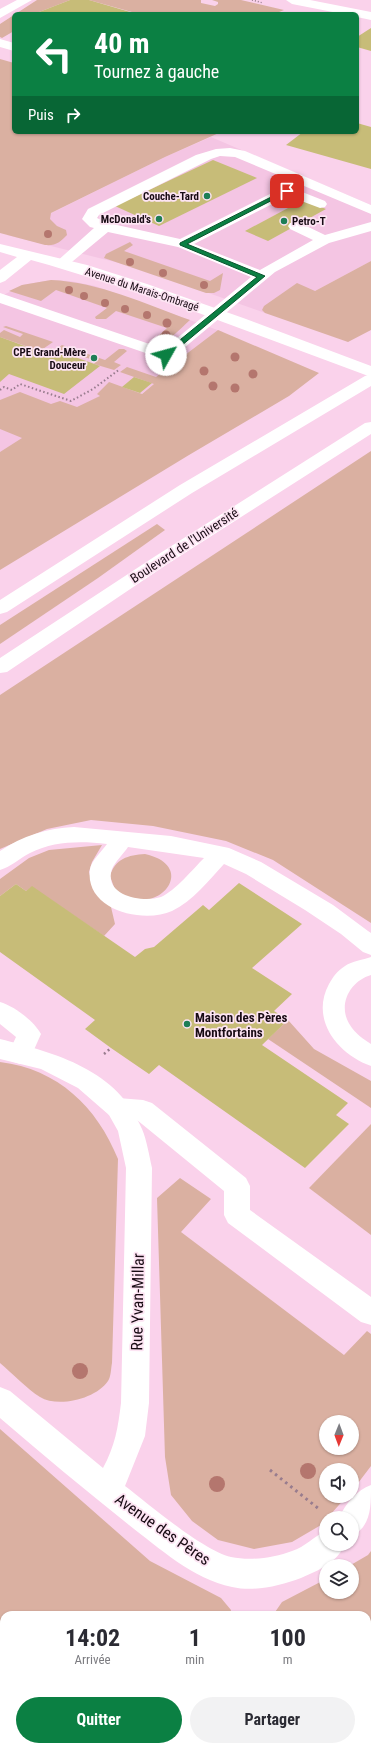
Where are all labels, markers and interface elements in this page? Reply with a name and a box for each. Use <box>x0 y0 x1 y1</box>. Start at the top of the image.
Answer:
text: 40 m <box>94 27 150 60</box>
icon: left <box>28 28 80 80</box>
text: Tournez à gauche <box>94 61 219 82</box>
icon: right <box>62 104 84 126</box>
text: Puis <box>28 106 54 124</box>
pin <box>270 174 304 208</box>
icon: arrive <box>276 180 298 202</box>
place label: Couche-Tard <box>143 190 199 203</box>
marker: Couche-Tard <box>202 191 212 201</box>
place label: McDonald's <box>101 213 151 226</box>
marker: McDonald's <box>154 214 164 224</box>
place label: Petro-T <box>292 215 326 228</box>
marker: Petro-T <box>279 216 289 226</box>
street label: Avenue du Marais-Ombragé <box>83 265 200 314</box>
position arrow <box>145 334 187 376</box>
place label: CPE Grand-Mère Douceur <box>13 346 86 372</box>
marker: CPE Grand-Mère Douceur <box>89 353 99 363</box>
street label: Boulevard de l'Université <box>128 505 241 586</box>
place label: Maison des Pères Montfortains <box>195 1010 288 1040</box>
marker: Maison des Pères Montfortains <box>182 1019 192 1029</box>
street label: Rue Yvan-Millar <box>127 1253 148 1351</box>
north arrow <box>319 1415 359 1455</box>
map controls <box>319 1415 359 1599</box>
button: sound <box>319 1463 359 1503</box>
street label: Avenue des Pères <box>111 1490 214 1569</box>
button: search <box>319 1511 359 1551</box>
button: layers <box>319 1559 359 1599</box>
text: 14:02 <box>65 1624 120 1652</box>
text: 1 <box>189 1624 201 1652</box>
text: 100 <box>269 1624 306 1652</box>
text: Arrivée <box>75 1652 111 1667</box>
text: min <box>185 1652 204 1667</box>
text: m <box>283 1652 293 1667</box>
button: Quitter <box>16 1697 182 1743</box>
button: Partager <box>190 1697 355 1743</box>

